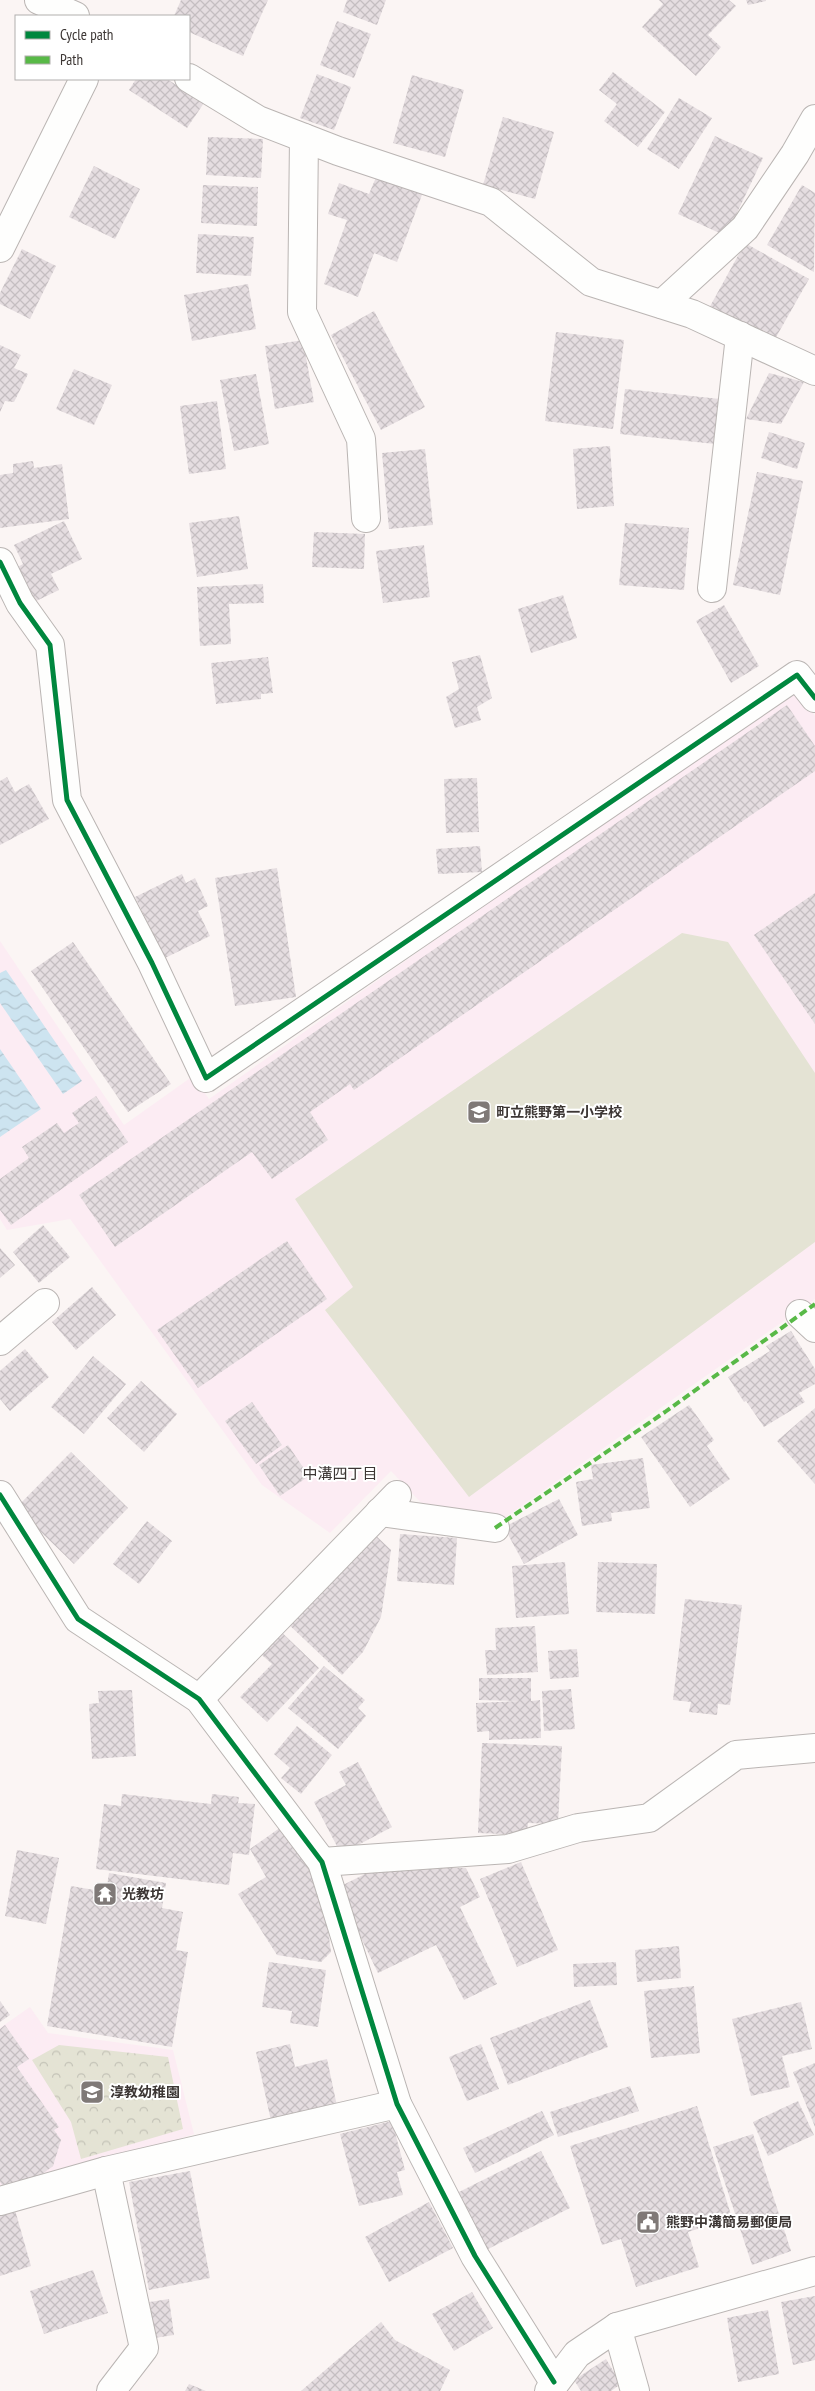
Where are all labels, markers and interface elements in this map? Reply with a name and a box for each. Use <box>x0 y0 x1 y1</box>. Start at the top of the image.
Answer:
legend <box>15 15 190 80</box>
text: Cycle path <box>60 25 113 44</box>
text: Path <box>60 50 83 69</box>
school or university icon: 町立熊野第一小学校 <box>466 1099 492 1125</box>
place label: 町立熊野第一小学校 <box>496 1103 622 1121</box>
district label: 中溝四丁目 <box>302 1464 378 1483</box>
temple icon: 光教坊 <box>92 1881 118 1907</box>
place label: 光教坊 <box>122 1885 164 1903</box>
school or university icon: 淳教幼稚園 <box>79 2079 105 2105</box>
place label: 淳教幼稚園 <box>110 2083 180 2101</box>
public building icon: 熊野中溝簡易郵便局 <box>635 2209 661 2235</box>
place label: 熊野中溝簡易郵便局 <box>666 2213 792 2231</box>

